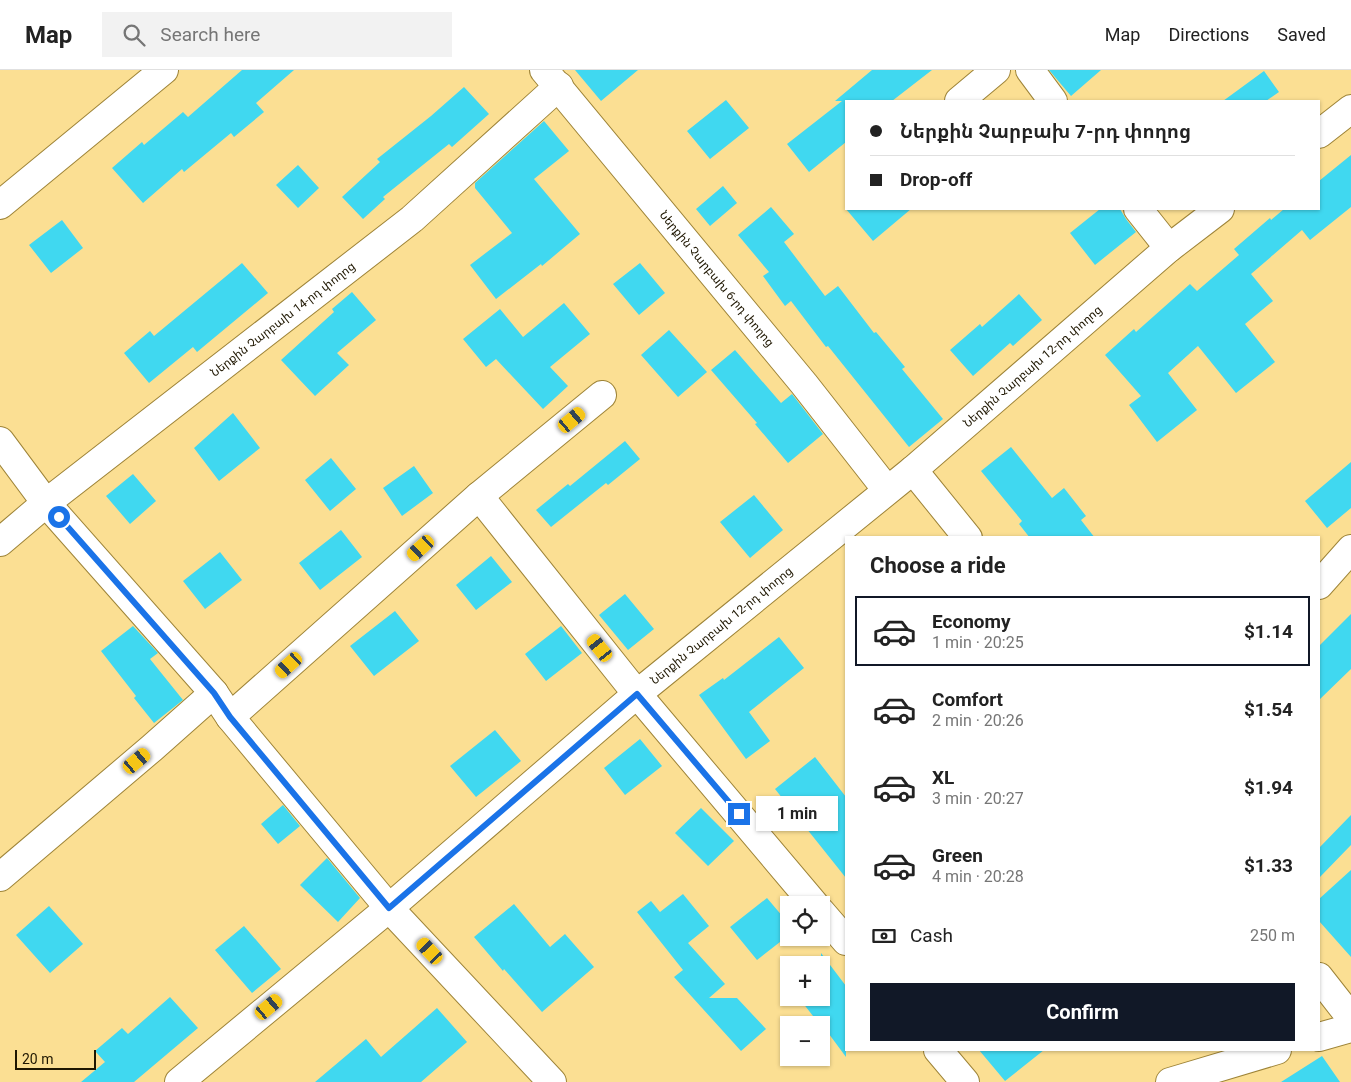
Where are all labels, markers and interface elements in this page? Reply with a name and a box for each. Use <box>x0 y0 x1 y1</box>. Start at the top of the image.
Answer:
search box <box>102 12 452 57</box>
text: Map <box>25 21 72 49</box>
icon: search <box>120 21 148 49</box>
text: Search here <box>160 23 260 46</box>
text: Map <box>1105 24 1140 45</box>
text: Directions <box>1168 24 1249 45</box>
text: Saved <box>1277 24 1326 45</box>
text: Ներքին Չարբախ 7-րդ փողոց <box>900 120 1191 143</box>
text: Drop-off <box>900 168 972 191</box>
street label: Ներքին Չարբախ 6-րդ փողոց <box>657 208 777 349</box>
street label: Ներքին Չարբախ 14-րդ փողոց <box>208 259 358 380</box>
street label: Ներքին Չարբախ 12-րդ փողոց <box>960 302 1105 430</box>
car <box>555 405 588 435</box>
route start <box>48 506 70 528</box>
car <box>404 532 437 564</box>
text: Choose a ride <box>870 553 1006 578</box>
street label: Ներքին Չարբախ 12-րդ փողոց <box>648 564 795 687</box>
icon: car <box>872 609 917 654</box>
text: Economy <box>932 610 1011 633</box>
text: $1.14 <box>1244 620 1293 643</box>
car <box>584 632 615 664</box>
text: 1 min · 20:25 <box>932 633 1024 652</box>
car <box>272 649 305 681</box>
icon: car <box>872 687 917 732</box>
text: Comfort <box>932 688 1003 711</box>
text: $1.54 <box>1244 698 1293 721</box>
text: 2 min · 20:26 <box>932 711 1024 730</box>
car <box>120 746 153 776</box>
icon: car <box>872 765 917 810</box>
text: XL <box>932 766 954 789</box>
text: $1.94 <box>1244 776 1293 799</box>
text: 3 min · 20:27 <box>932 789 1024 808</box>
callout: 1 min <box>756 796 839 832</box>
route end <box>728 803 750 825</box>
text: 1 min <box>777 804 817 823</box>
icon: car <box>872 843 917 888</box>
text: Green <box>932 844 983 867</box>
text: $1.33 <box>1244 854 1293 877</box>
text: 4 min · 20:28 <box>932 867 1024 886</box>
map controls <box>780 896 830 1066</box>
button: locate <box>780 896 830 946</box>
icon: cash <box>870 922 898 950</box>
text: Cash <box>910 924 953 947</box>
text: 250 m <box>1250 926 1295 945</box>
car <box>414 935 445 967</box>
button: + <box>780 956 830 1006</box>
button: Confirm <box>870 983 1295 1041</box>
car <box>252 992 285 1022</box>
button: − <box>780 1016 830 1066</box>
scale bar <box>15 1047 96 1070</box>
text: 20 m <box>22 1051 54 1067</box>

